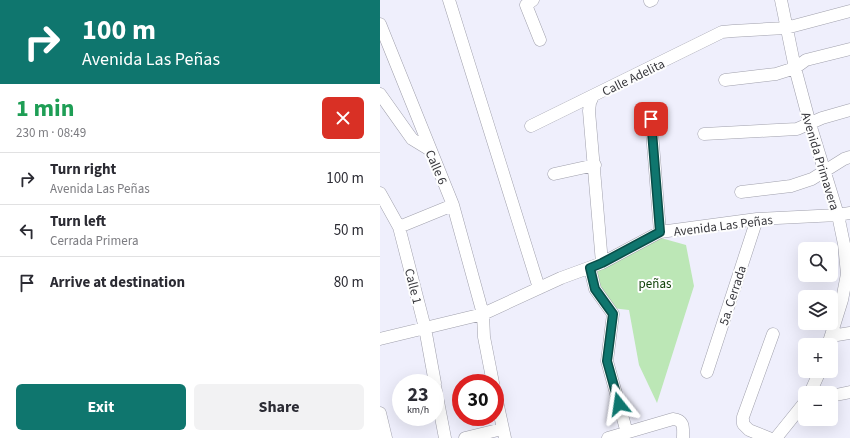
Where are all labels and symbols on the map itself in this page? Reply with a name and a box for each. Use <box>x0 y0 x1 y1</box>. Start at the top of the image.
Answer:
street label: Calle Adelita <box>599 55 668 101</box>
pin <box>634 102 668 136</box>
street label: Avenida Primavera <box>797 110 844 213</box>
street label: Calle 6 <box>421 147 451 188</box>
street label: Avenida Las Peñas <box>673 211 774 241</box>
street label: 5a. Cerrada <box>715 263 751 327</box>
street label: Calle 1 <box>400 267 426 306</box>
park label: peñas <box>639 275 672 293</box>
speed limit sign: 30 <box>452 374 504 426</box>
position arrow <box>598 383 640 425</box>

